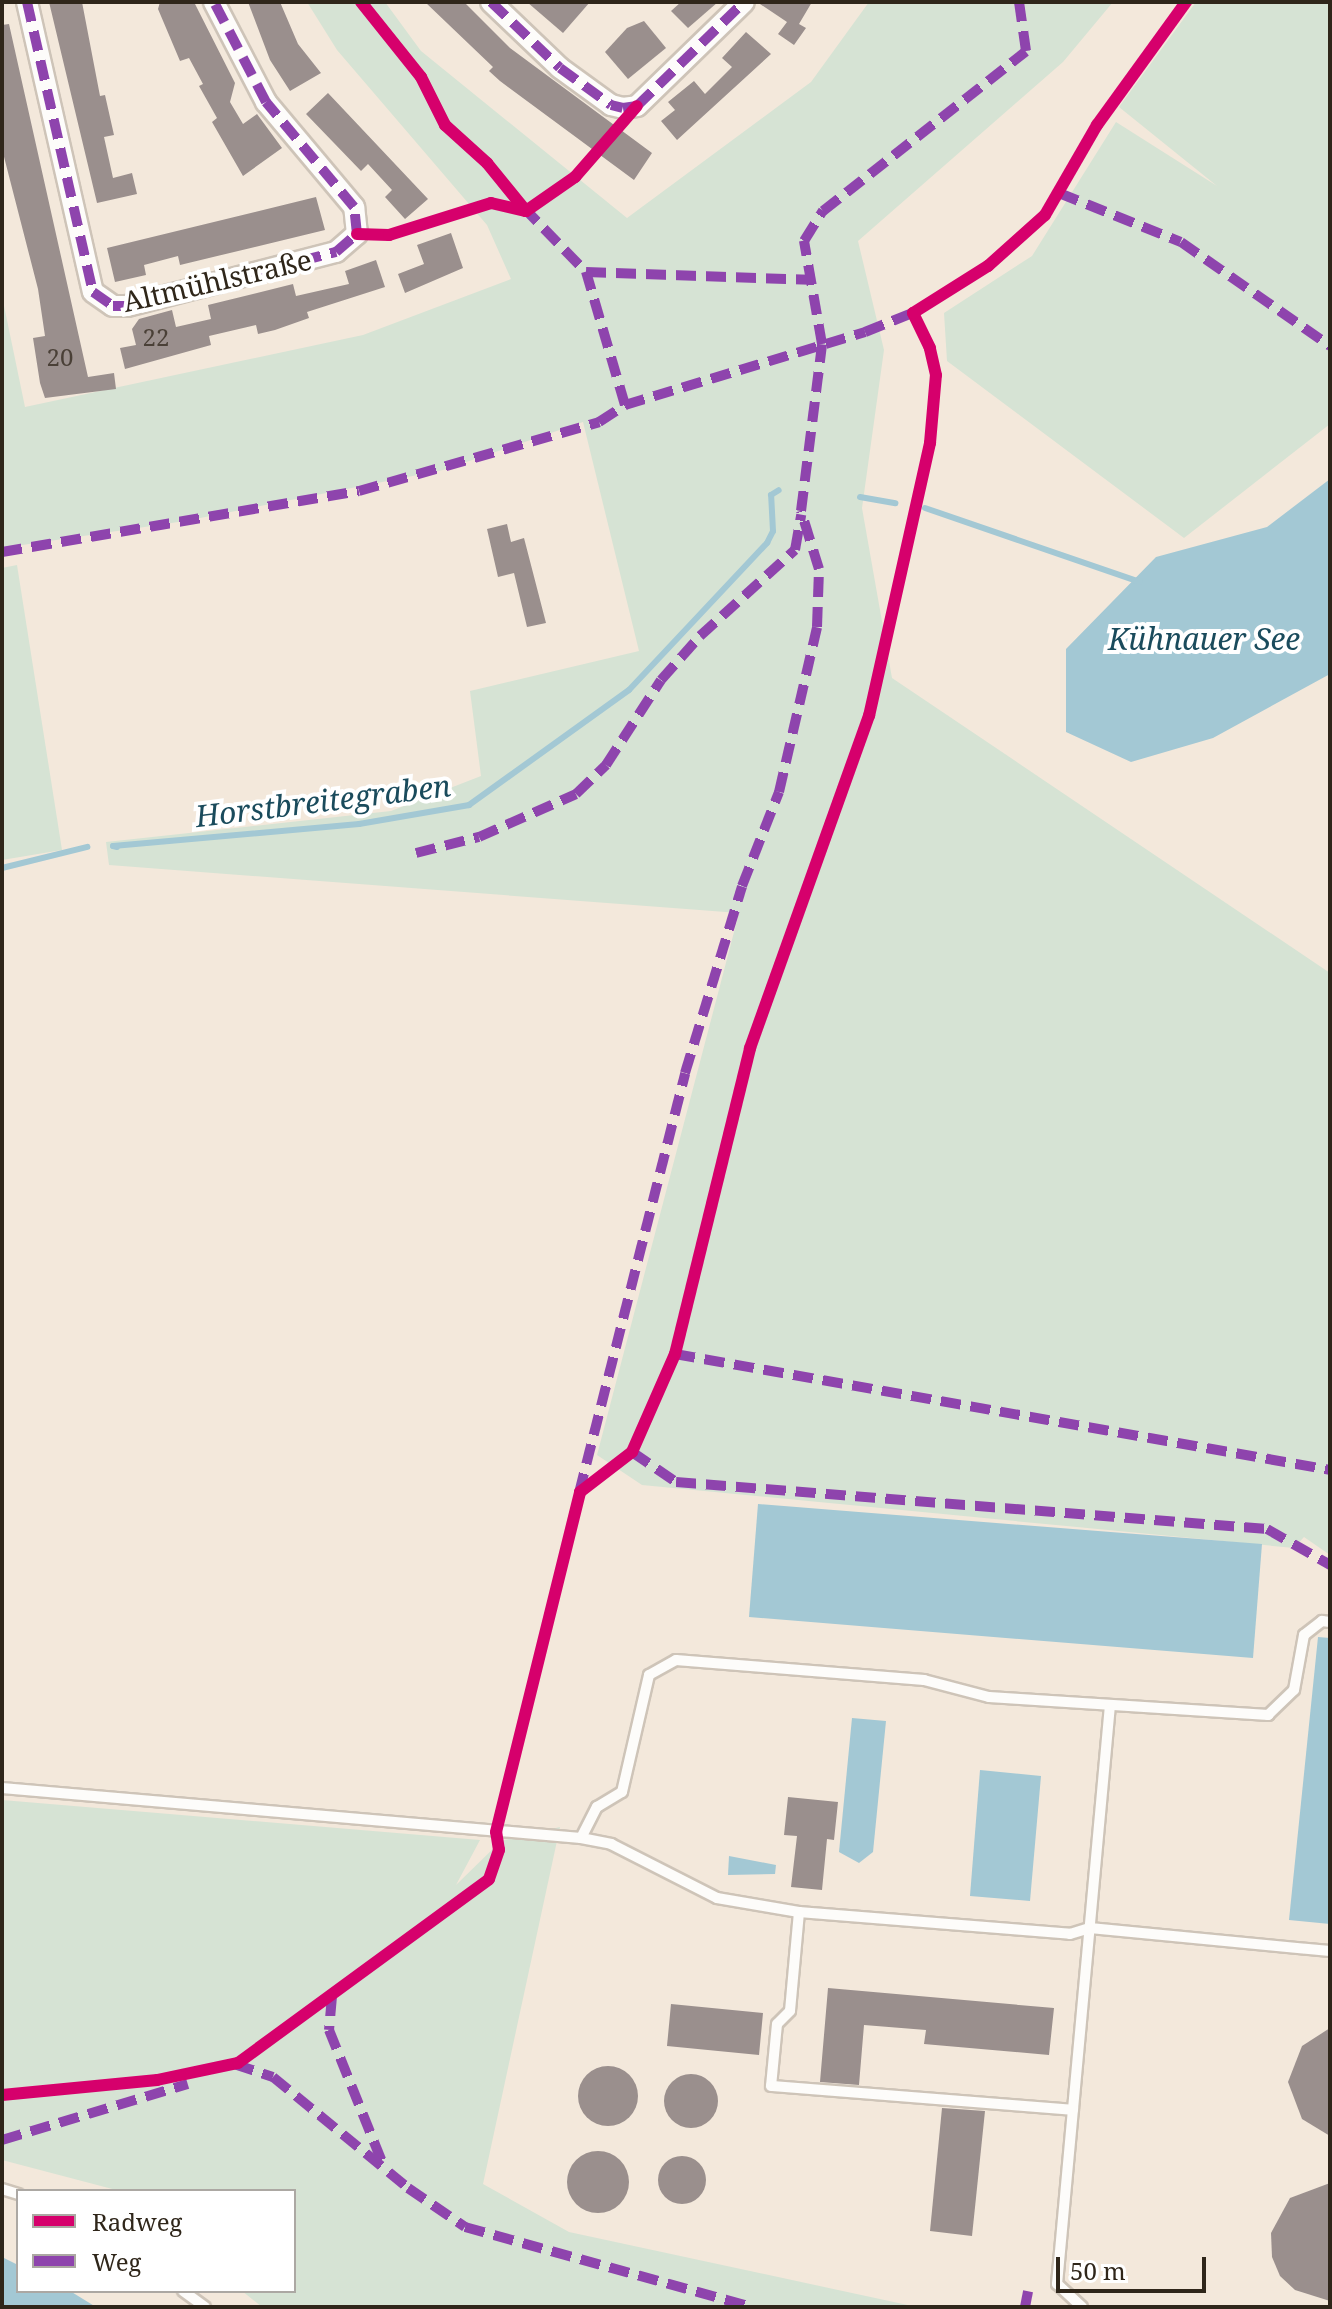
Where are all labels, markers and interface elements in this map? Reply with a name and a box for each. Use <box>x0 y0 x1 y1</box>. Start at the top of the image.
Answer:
street label: Altmühlstraße <box>119 242 315 318</box>
house number: 22 <box>143 323 169 351</box>
house number: 20 <box>47 343 73 371</box>
water label: Kühnauer See <box>1108 621 1300 657</box>
water label: Horstbreitegraben <box>193 767 453 835</box>
legend <box>16 2189 296 2293</box>
text: Radweg <box>92 2205 182 2238</box>
scale bar <box>1060 2241 1210 2291</box>
text: Weg <box>92 2245 141 2278</box>
text: 50 m <box>1070 2254 1126 2287</box>

